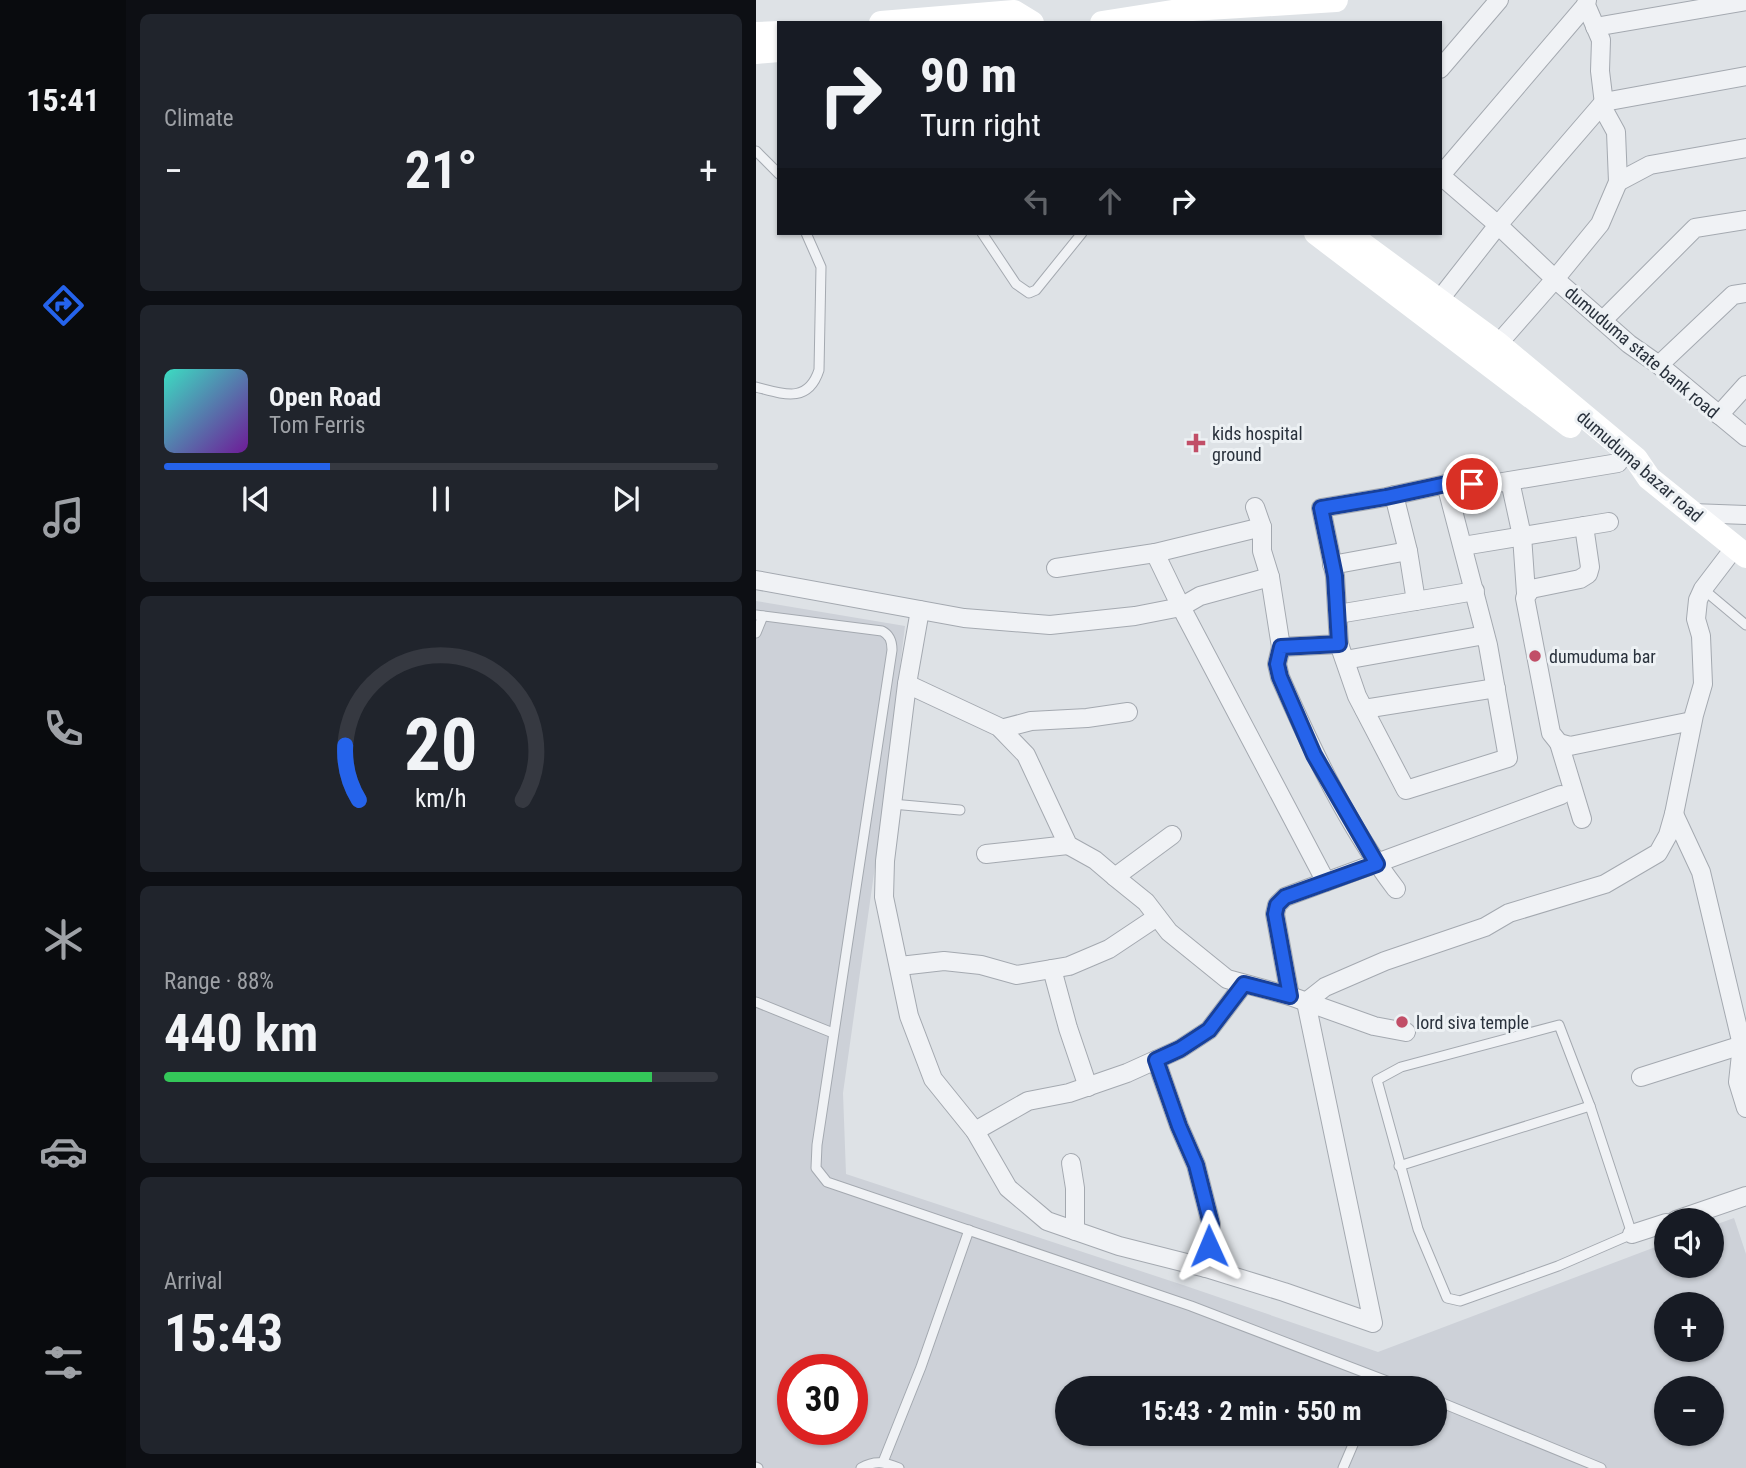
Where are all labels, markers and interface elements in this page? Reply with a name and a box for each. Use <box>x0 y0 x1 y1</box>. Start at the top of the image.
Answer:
text: 90 m <box>920 47 1017 104</box>
icon: right <box>805 49 896 140</box>
text: 15:41 <box>26 81 100 119</box>
text: Climate <box>164 105 234 132</box>
text: Turn right <box>920 106 1041 144</box>
text: 21° <box>405 140 477 201</box>
text: − <box>164 149 183 193</box>
text: + <box>699 149 718 193</box>
icon: left <box>1018 182 1056 220</box>
icon: ahead <box>1091 182 1129 220</box>
icon: right <box>1164 182 1202 220</box>
icon: directions <box>39 281 88 330</box>
street label: dumuduma state bank road <box>1561 282 1723 422</box>
text: Open Road <box>269 382 381 412</box>
street label: dumuduma bazar road <box>1573 406 1707 526</box>
text: Tom Ferris <box>269 412 365 439</box>
place label: kids hospital ground <box>1212 423 1303 465</box>
marker: kids hospital ground <box>1186 433 1206 453</box>
pin <box>1442 454 1502 514</box>
icon: arrive <box>1453 465 1491 503</box>
icon: previous <box>237 480 275 518</box>
icon: pause <box>422 480 460 518</box>
icon: next <box>607 480 645 518</box>
icon: music <box>39 493 88 542</box>
place label: dumuduma bar <box>1549 646 1656 667</box>
marker: dumuduma bar <box>1527 648 1543 664</box>
text: 20 <box>404 702 478 788</box>
icon: phone <box>39 704 88 753</box>
text: km/h <box>415 784 467 813</box>
icon: climate <box>39 915 88 964</box>
text: Range · 88% <box>164 968 274 995</box>
text: 440 km <box>164 1003 318 1064</box>
place label: lord siva temple <box>1416 1012 1529 1033</box>
marker: lord siva temple <box>1394 1014 1410 1030</box>
icon: car <box>39 1127 88 1176</box>
map controls <box>1654 1208 1724 1446</box>
button: sound <box>1654 1208 1724 1278</box>
position arrow <box>1172 1209 1246 1283</box>
text: Arrival <box>164 1268 223 1295</box>
button: + <box>1654 1292 1724 1362</box>
text: 15:43 <box>164 1303 283 1364</box>
icon: filters <box>39 1338 88 1387</box>
speed limit sign: 30 <box>777 1354 868 1445</box>
button: − <box>1654 1376 1724 1446</box>
text: 15:43 · 2 min · 550 m <box>1141 1396 1361 1426</box>

